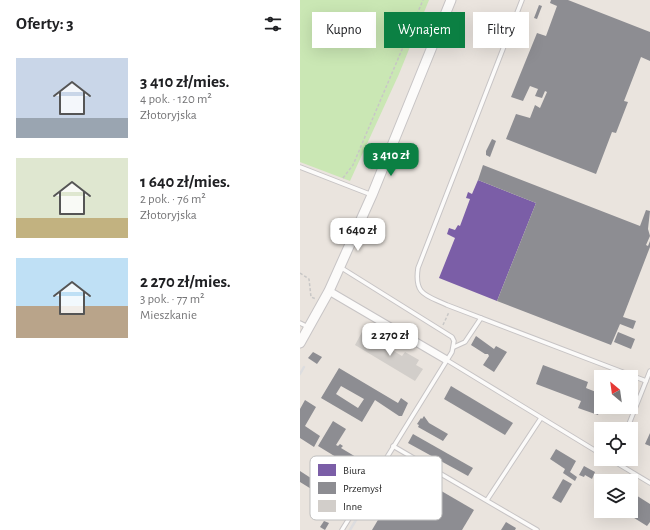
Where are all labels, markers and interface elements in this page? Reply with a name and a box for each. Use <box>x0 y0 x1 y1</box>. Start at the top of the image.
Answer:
chip: Kupno <box>312 12 376 48</box>
chip: Wynajem <box>384 12 465 48</box>
chip: Filtry <box>473 12 529 48</box>
icon: filters <box>262 13 284 35</box>
text: Oferty: 3 <box>16 15 74 32</box>
text: 3 410 zł/mies. <box>140 73 229 90</box>
icon: home <box>48 74 96 122</box>
text: 4 pok. · 120 m² <box>140 93 212 106</box>
text: Złotoryjska <box>140 109 197 122</box>
pin: 3 410 zł <box>350 143 432 177</box>
text: 3 410 zł <box>373 149 409 162</box>
text: 1 640 zł/mies. <box>140 173 230 190</box>
icon: home <box>48 174 96 222</box>
text: 2 pok. · 76 m² <box>140 193 206 206</box>
text: Złotoryjska <box>140 209 197 222</box>
pin: 1 640 zł <box>317 218 399 252</box>
text: 1 640 zł <box>339 224 377 237</box>
text: 2 270 zł/mies. <box>140 273 231 290</box>
icon: home <box>48 274 96 322</box>
text: 3 pok. · 77 m² <box>140 293 205 306</box>
text: Mieszkanie <box>140 309 197 322</box>
pin: 2 270 zł <box>349 323 431 357</box>
text: 2 270 zł <box>371 329 409 342</box>
north arrow <box>594 370 638 414</box>
map controls <box>594 370 638 518</box>
button: locate <box>594 422 638 466</box>
legend <box>310 456 442 520</box>
text: Biura <box>343 465 366 476</box>
button: layers <box>594 474 638 518</box>
text: Przemysł <box>343 483 382 494</box>
text: Inne <box>343 501 362 512</box>

